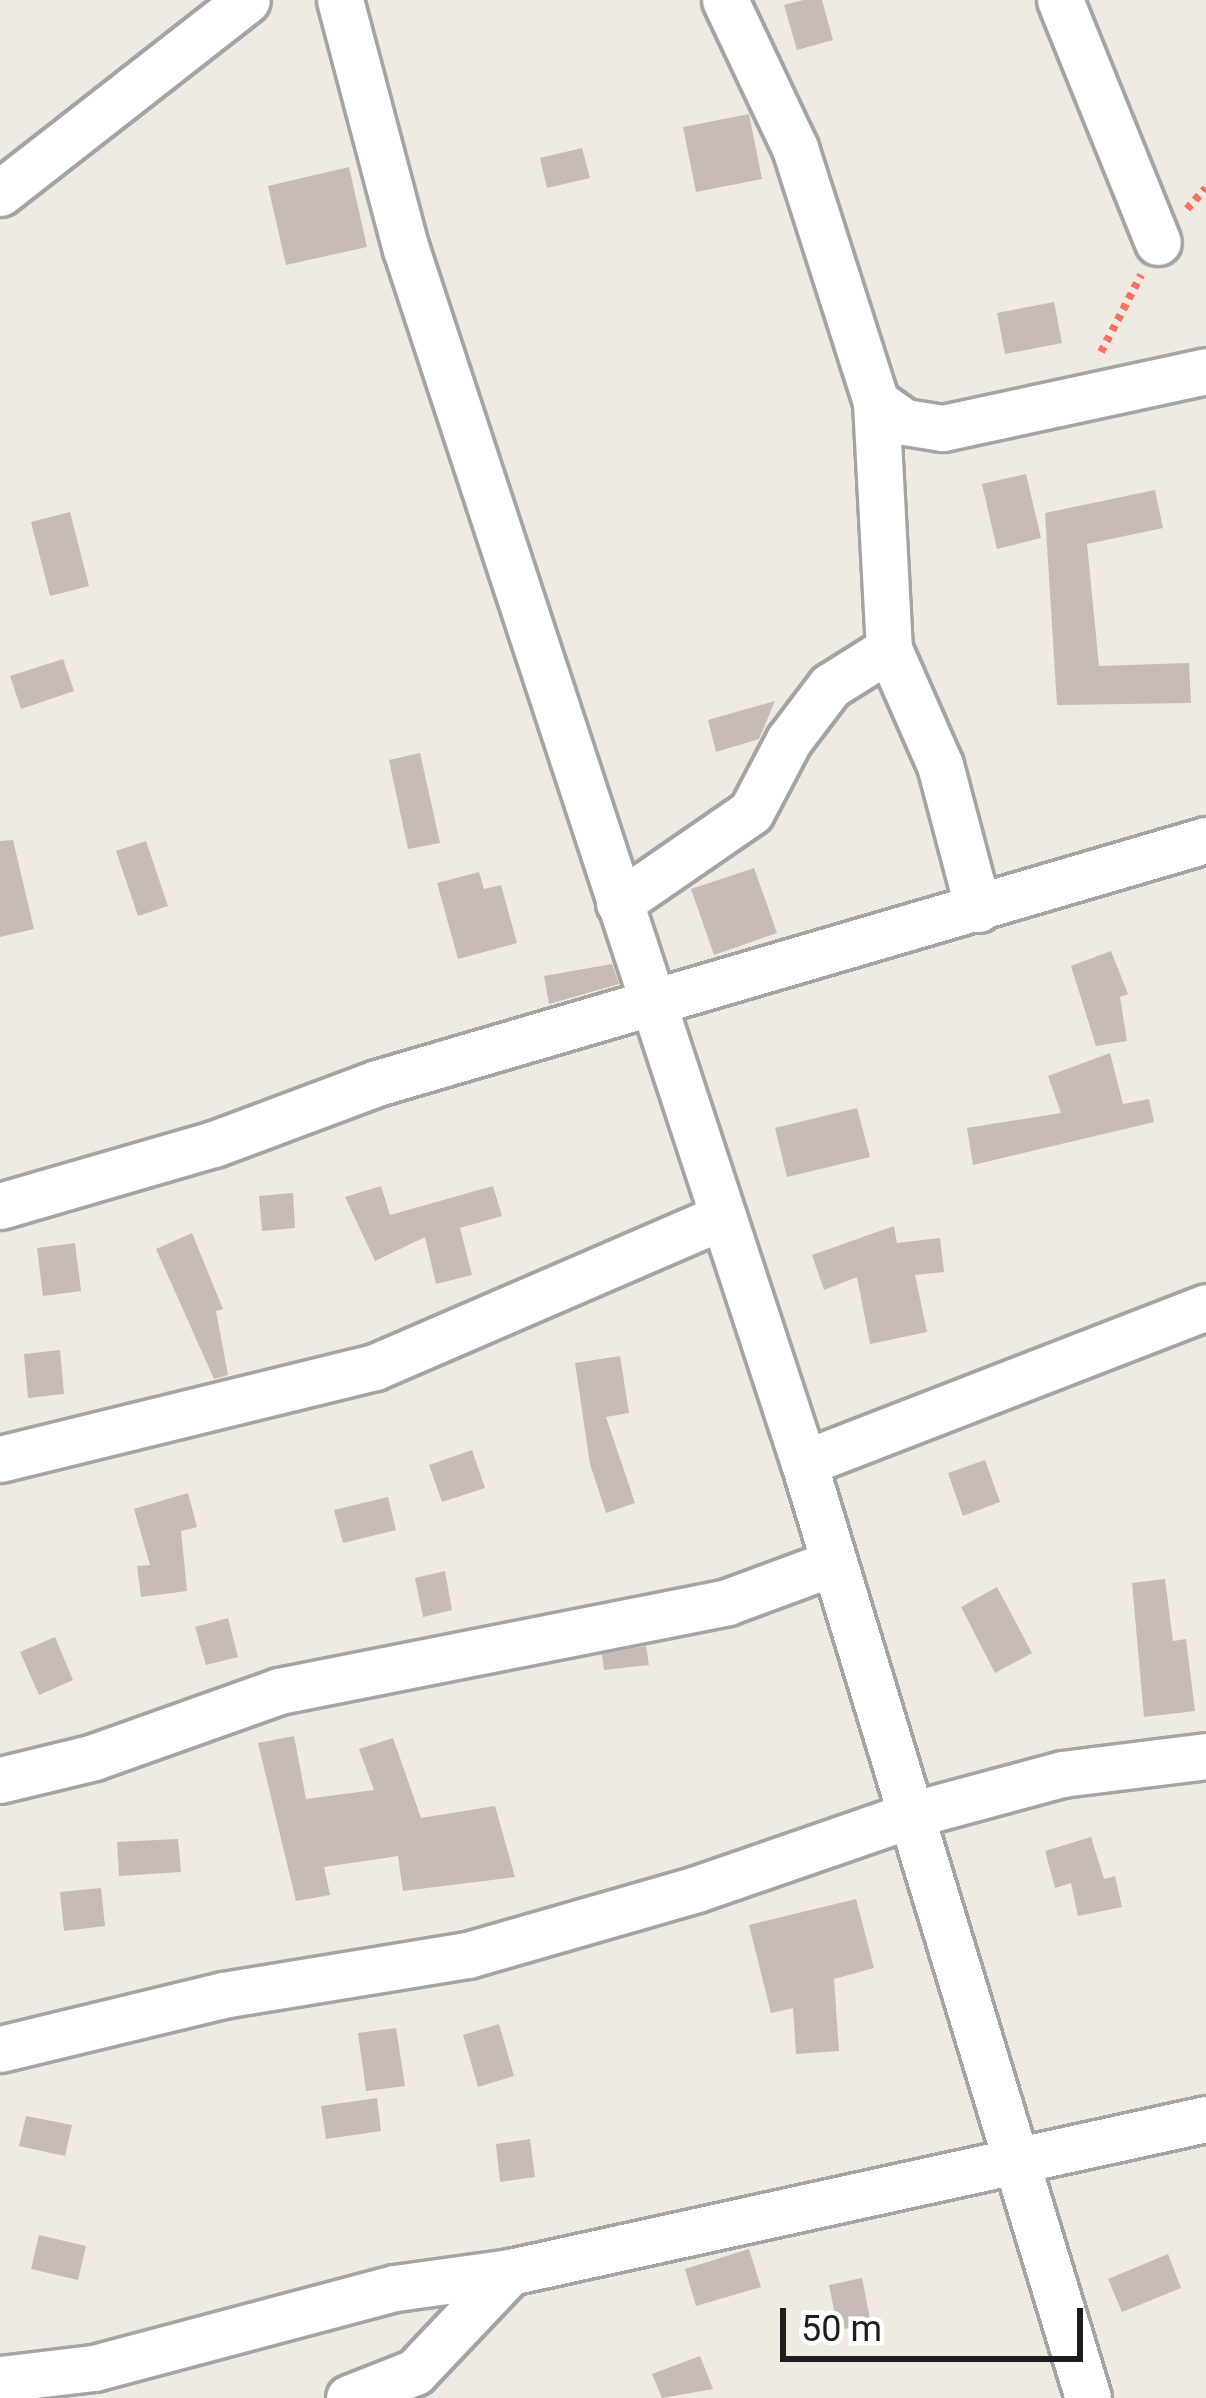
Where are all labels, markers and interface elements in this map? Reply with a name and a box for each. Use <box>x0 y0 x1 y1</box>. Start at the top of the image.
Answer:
scale bar <box>786 2284 1089 2358</box>
text: 50 m <box>801 2308 882 2350</box>

